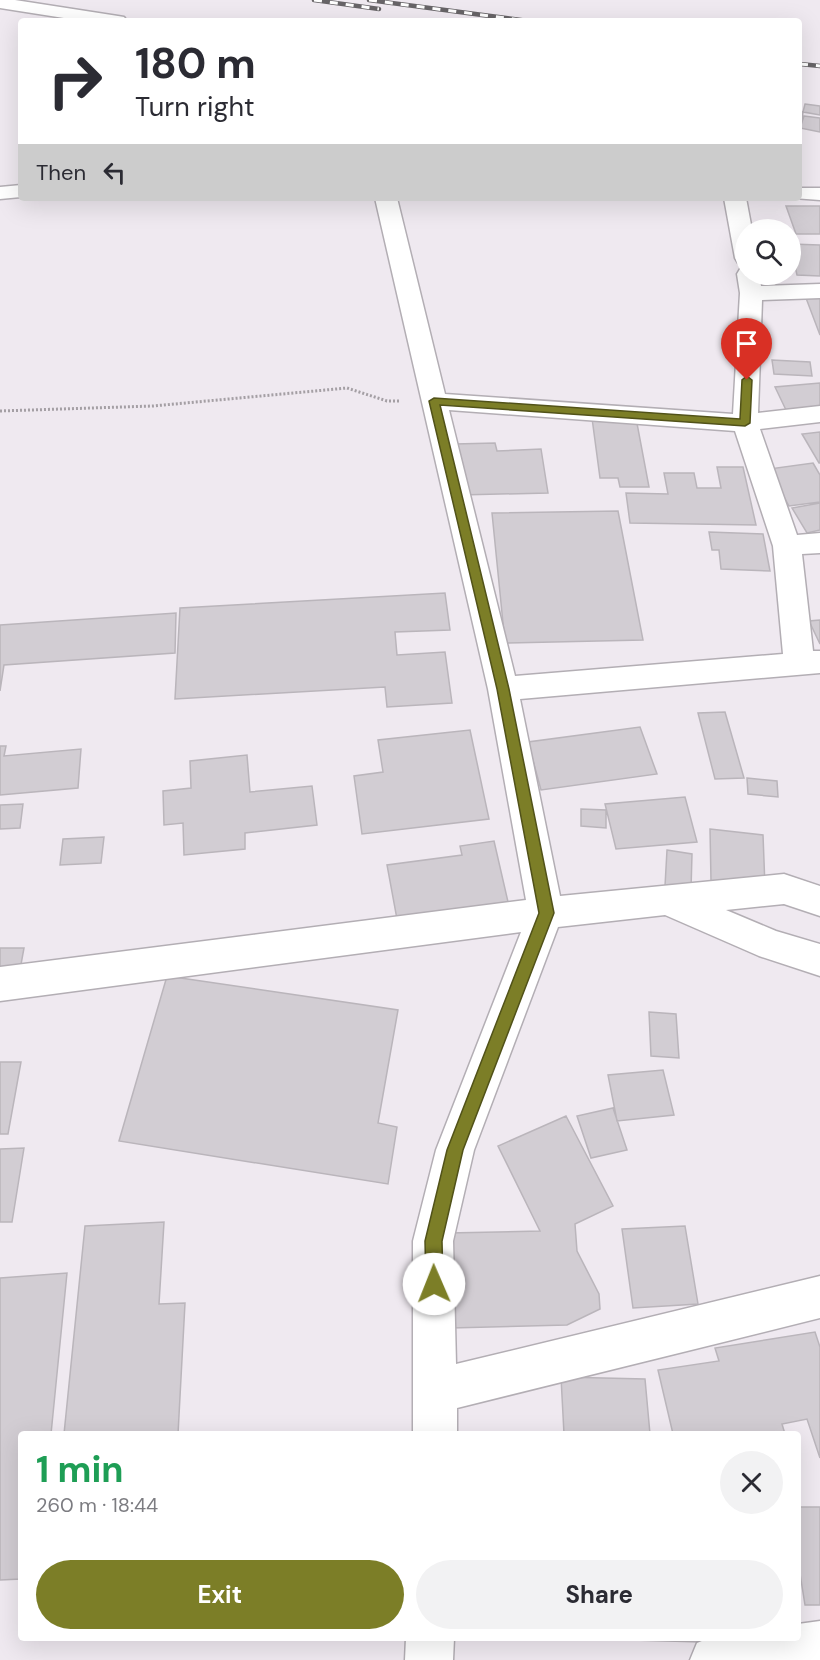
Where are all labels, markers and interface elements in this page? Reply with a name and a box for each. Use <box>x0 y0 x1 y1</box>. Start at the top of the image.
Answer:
text: 180 m <box>135 36 256 91</box>
icon: right <box>36 42 114 120</box>
text: Turn right <box>135 89 255 124</box>
icon: left <box>98 156 131 189</box>
text: Then <box>36 158 86 187</box>
map controls <box>735 219 801 285</box>
button: search <box>735 219 801 285</box>
pin <box>721 318 772 380</box>
icon: arrive <box>730 327 763 360</box>
position arrow <box>402 1252 466 1316</box>
text: 1 min <box>36 1446 124 1493</box>
button: close <box>720 1451 783 1514</box>
text: 260 m · 18:44 <box>36 1492 158 1518</box>
button: Exit <box>36 1560 404 1629</box>
button: Share <box>416 1560 783 1629</box>

